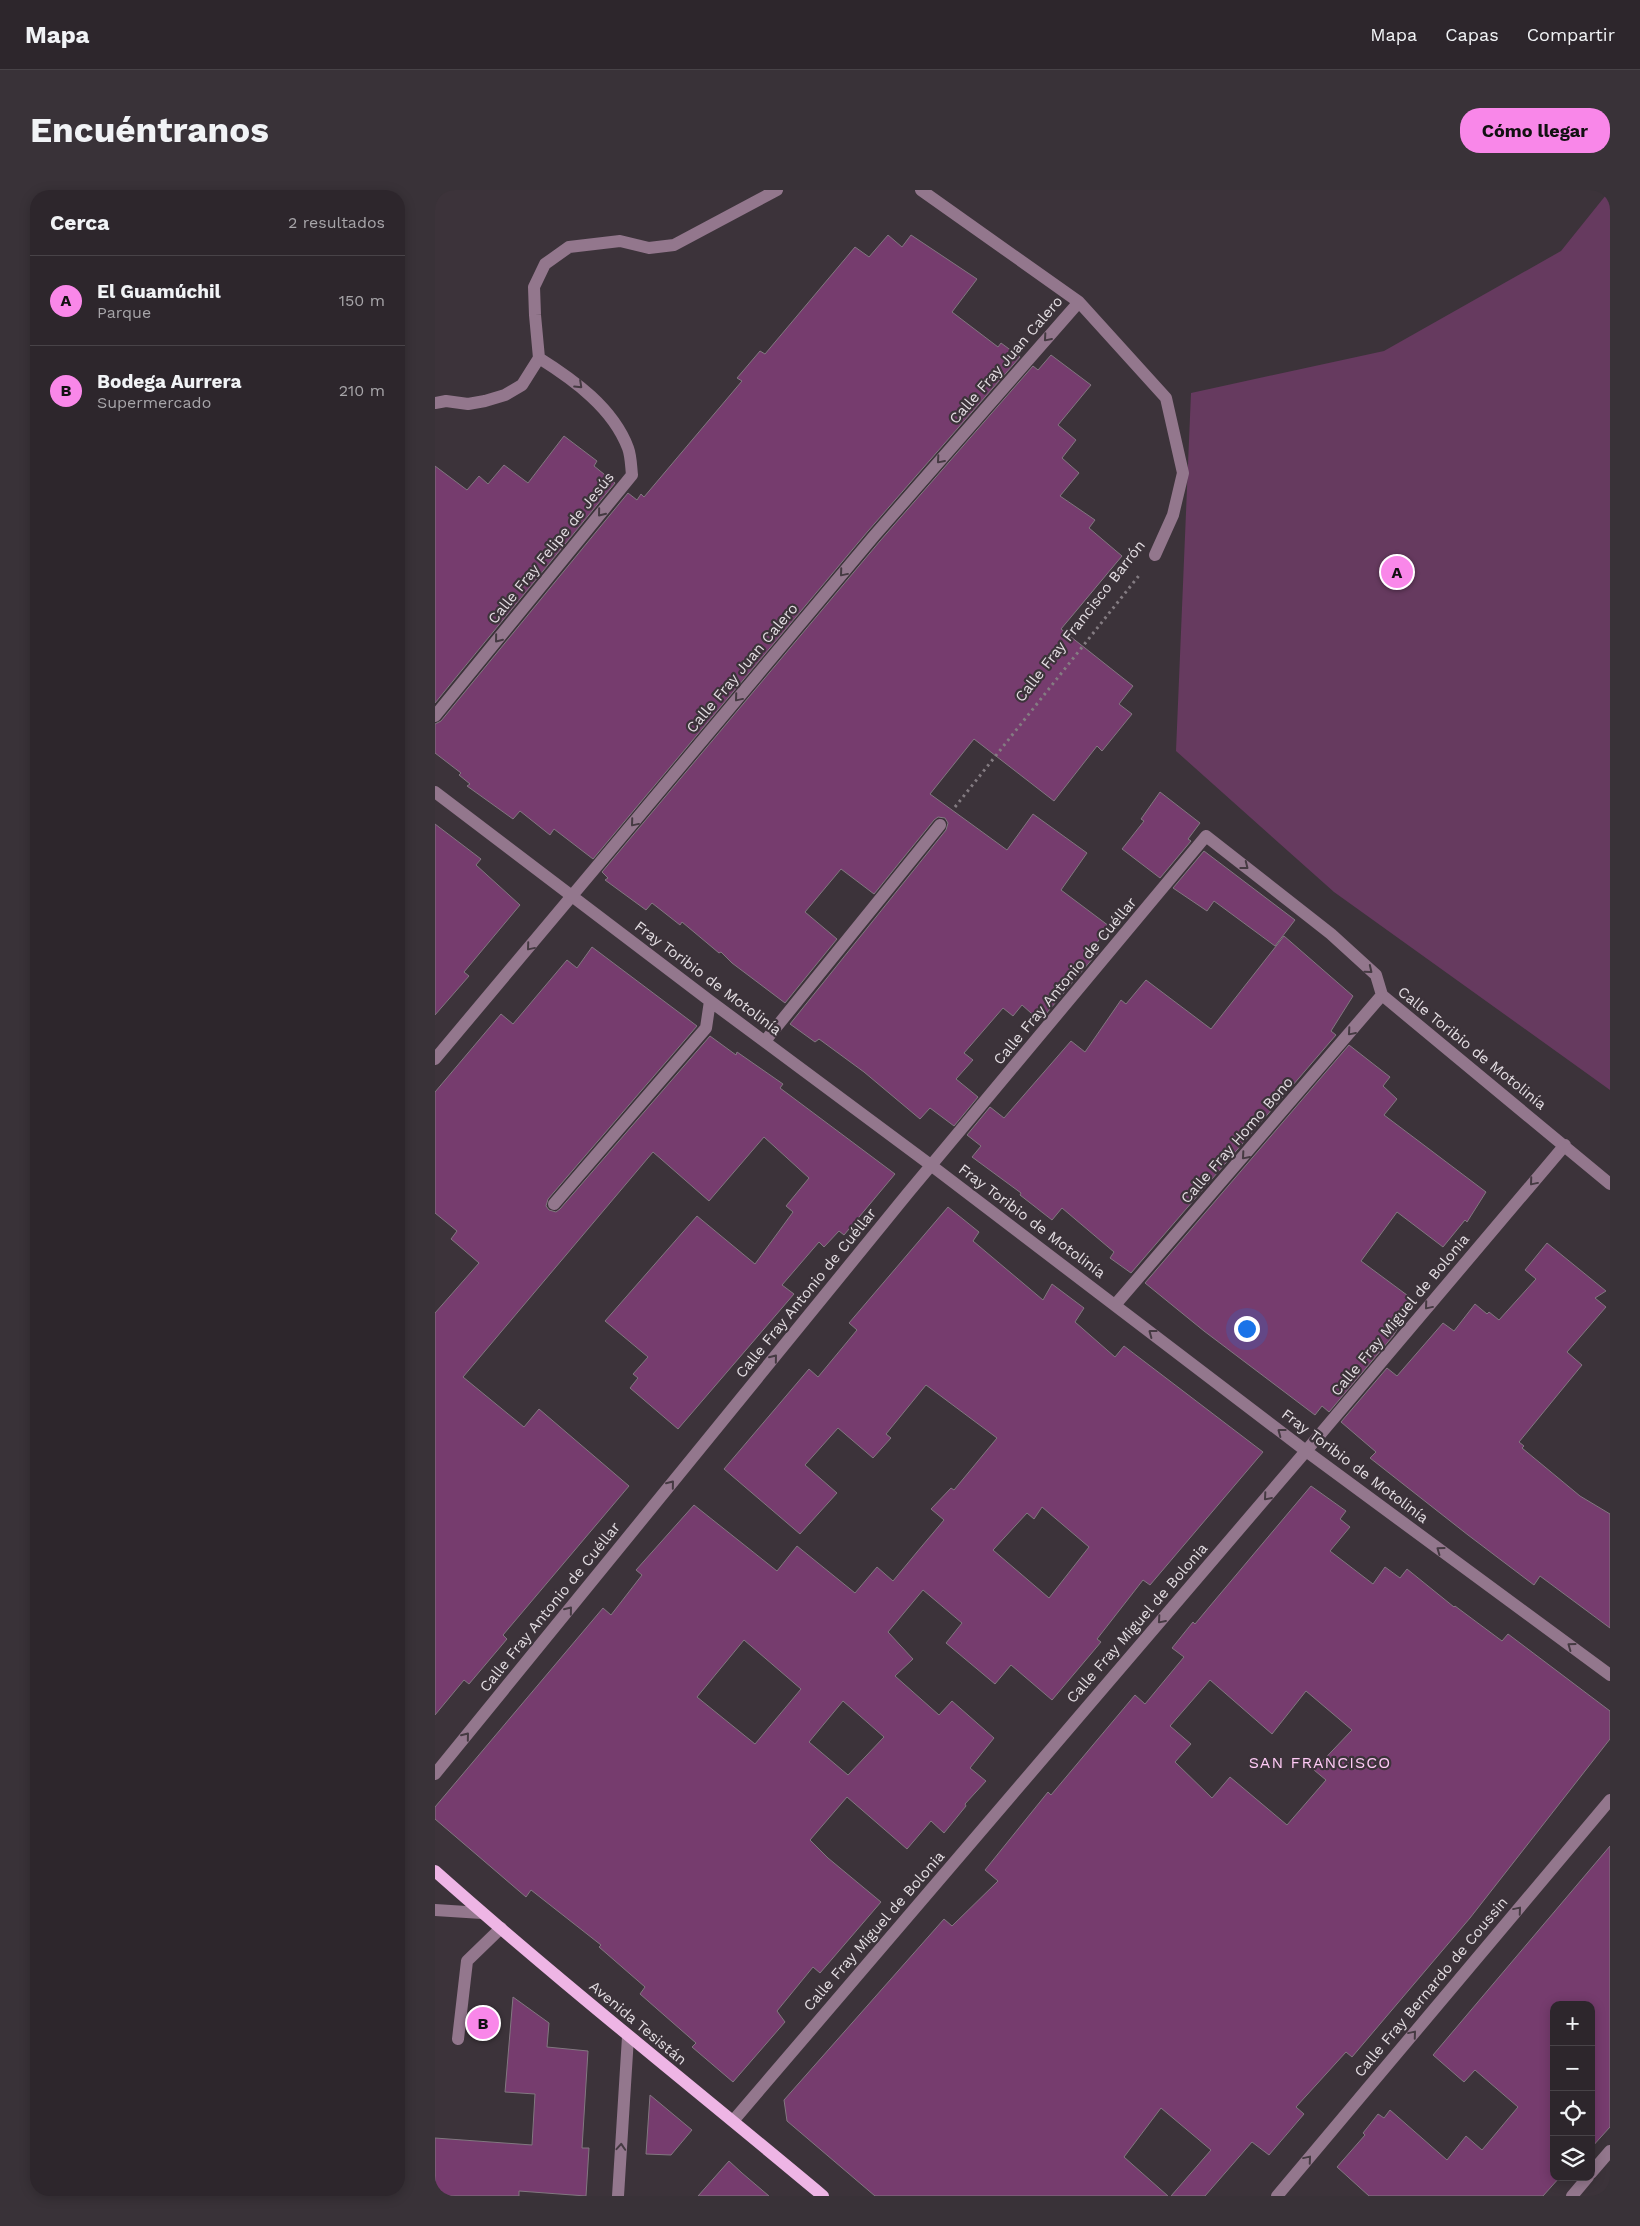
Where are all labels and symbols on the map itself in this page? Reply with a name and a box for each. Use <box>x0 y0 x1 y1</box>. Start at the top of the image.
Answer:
street label: Calle Fray Juan Calero <box>945 292 1067 428</box>
one-way arrow <box>1044 333 1053 342</box>
one-way arrow <box>573 380 582 389</box>
one-way arrow <box>937 455 946 464</box>
street label: Calle Fray Felipe de Jesús <box>484 468 618 628</box>
one-way arrow <box>597 507 606 516</box>
street label: Calle Fray Francisco Barrón <box>1011 537 1149 705</box>
pin: A <box>1381 553 1413 591</box>
one-way arrow <box>840 567 848 576</box>
street label: Calle Fray Juan Calero <box>682 599 802 737</box>
one-way arrow <box>495 633 504 642</box>
one-way arrow <box>736 692 744 701</box>
one-way arrow <box>631 817 640 826</box>
one-way arrow <box>1239 860 1248 868</box>
street label: Calle Fray Antonio de Cuéllar <box>990 894 1140 1068</box>
street label: Fray Toribio de Motolinía <box>631 917 785 1039</box>
one-way arrow <box>527 941 535 950</box>
one-way arrow <box>1364 964 1373 973</box>
street label: Calle Toribio de Motolinía <box>1394 983 1550 1114</box>
one-way arrow <box>1347 1027 1356 1036</box>
street label: Calle Fray Homo Bono <box>1177 1073 1297 1207</box>
one-way arrow <box>1241 1150 1250 1159</box>
street label: Fray Toribio de Motolinía <box>955 1160 1109 1282</box>
one-way arrow <box>1530 1177 1539 1186</box>
street label: Calle Fray Antonio de Cuéllar <box>732 1205 880 1381</box>
street label: Calle Fray Miguel de Bolonia <box>1327 1230 1473 1400</box>
one-way arrow <box>1425 1301 1434 1310</box>
your location <box>1234 1316 1260 1342</box>
one-way arrow <box>1149 1331 1158 1339</box>
one-way arrow <box>768 1355 777 1364</box>
street label: Fray Toribio de Motolinía <box>1278 1405 1432 1527</box>
one-way arrow <box>1277 1429 1287 1438</box>
one-way arrow <box>666 1481 674 1490</box>
one-way arrow <box>1264 1491 1272 1500</box>
street label: Calle Fray Antonio de Cuéllar <box>476 1519 624 1695</box>
street label: Calle Fray Miguel de Bolonia <box>1063 1539 1212 1707</box>
one-way arrow <box>1436 1547 1446 1556</box>
one-way arrow <box>563 1607 571 1616</box>
one-way arrow <box>1158 1615 1167 1624</box>
one-way arrow <box>1567 1643 1577 1652</box>
one-way arrow <box>460 1733 468 1742</box>
district label: SAN FRANCISCO <box>1249 1753 1391 1772</box>
street label: Calle Fray Miguel de Bolonia <box>800 1847 949 2015</box>
street label: Calle Fray Bernardo de Coussin <box>1350 1893 1512 2081</box>
one-way arrow <box>1512 1907 1520 1916</box>
street label: Avenida Tesistán <box>586 1977 690 2069</box>
pin: B <box>467 2004 499 2042</box>
one-way arrow <box>1407 2031 1416 2040</box>
one-way arrow <box>616 2143 627 2151</box>
one-way arrow <box>1303 2155 1312 2164</box>

